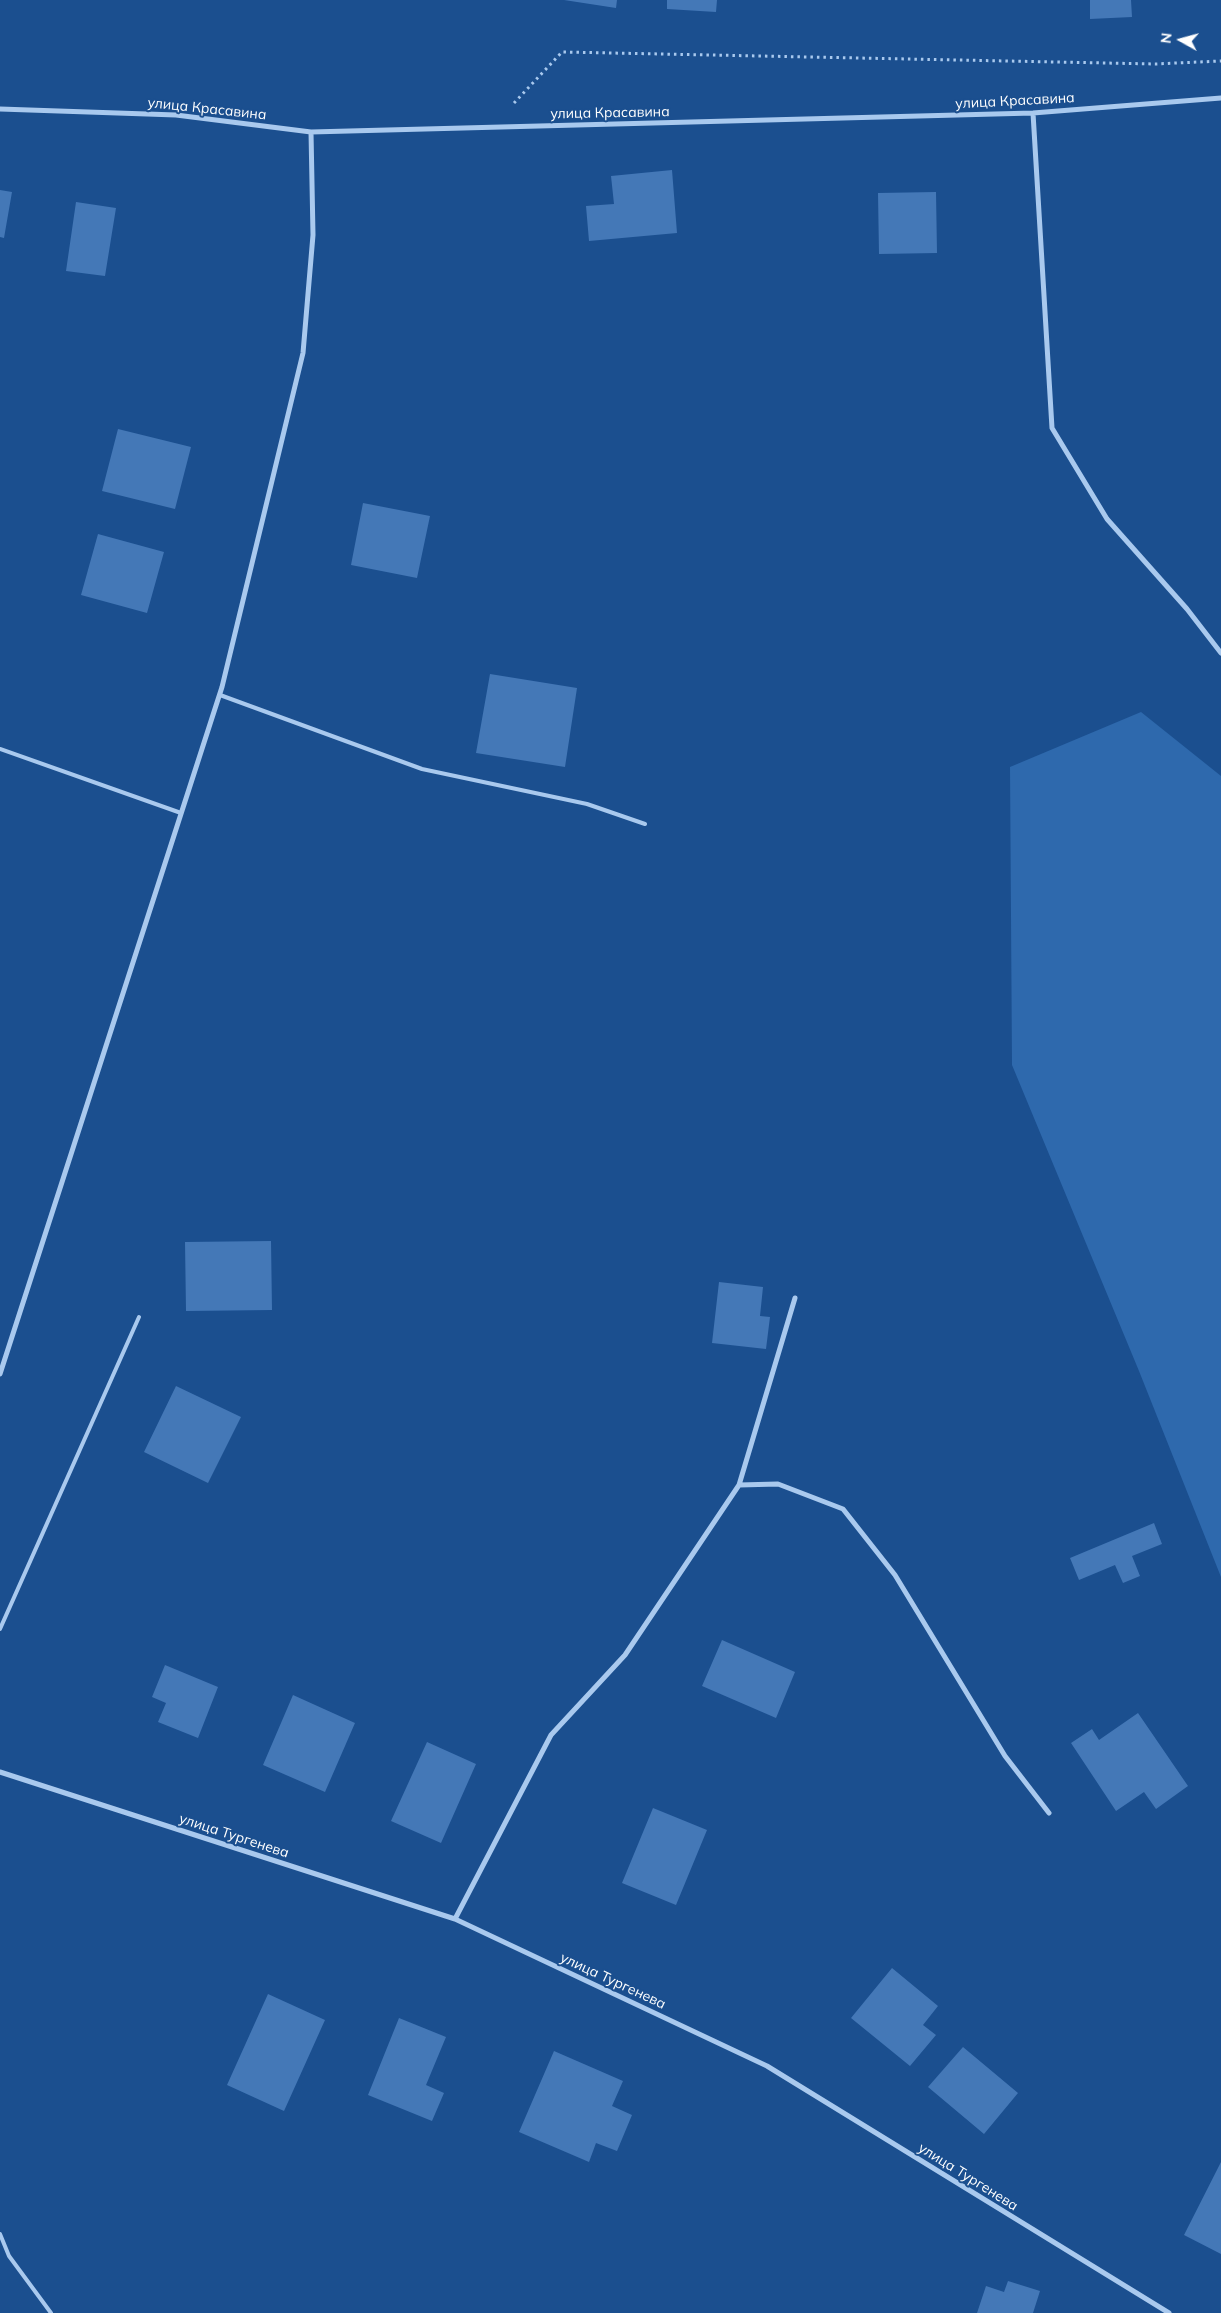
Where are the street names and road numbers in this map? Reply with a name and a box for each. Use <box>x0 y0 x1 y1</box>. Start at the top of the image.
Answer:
street label: улица Красавина <box>955 89 1075 113</box>
street label: улица Красавина <box>147 94 267 124</box>
street label: улица Красавина <box>550 104 670 122</box>
street label: улица Тургенева <box>177 1810 291 1862</box>
street label: улица Тургенева <box>558 1949 668 2013</box>
street label: улица Тургенева <box>915 2140 1021 2214</box>

